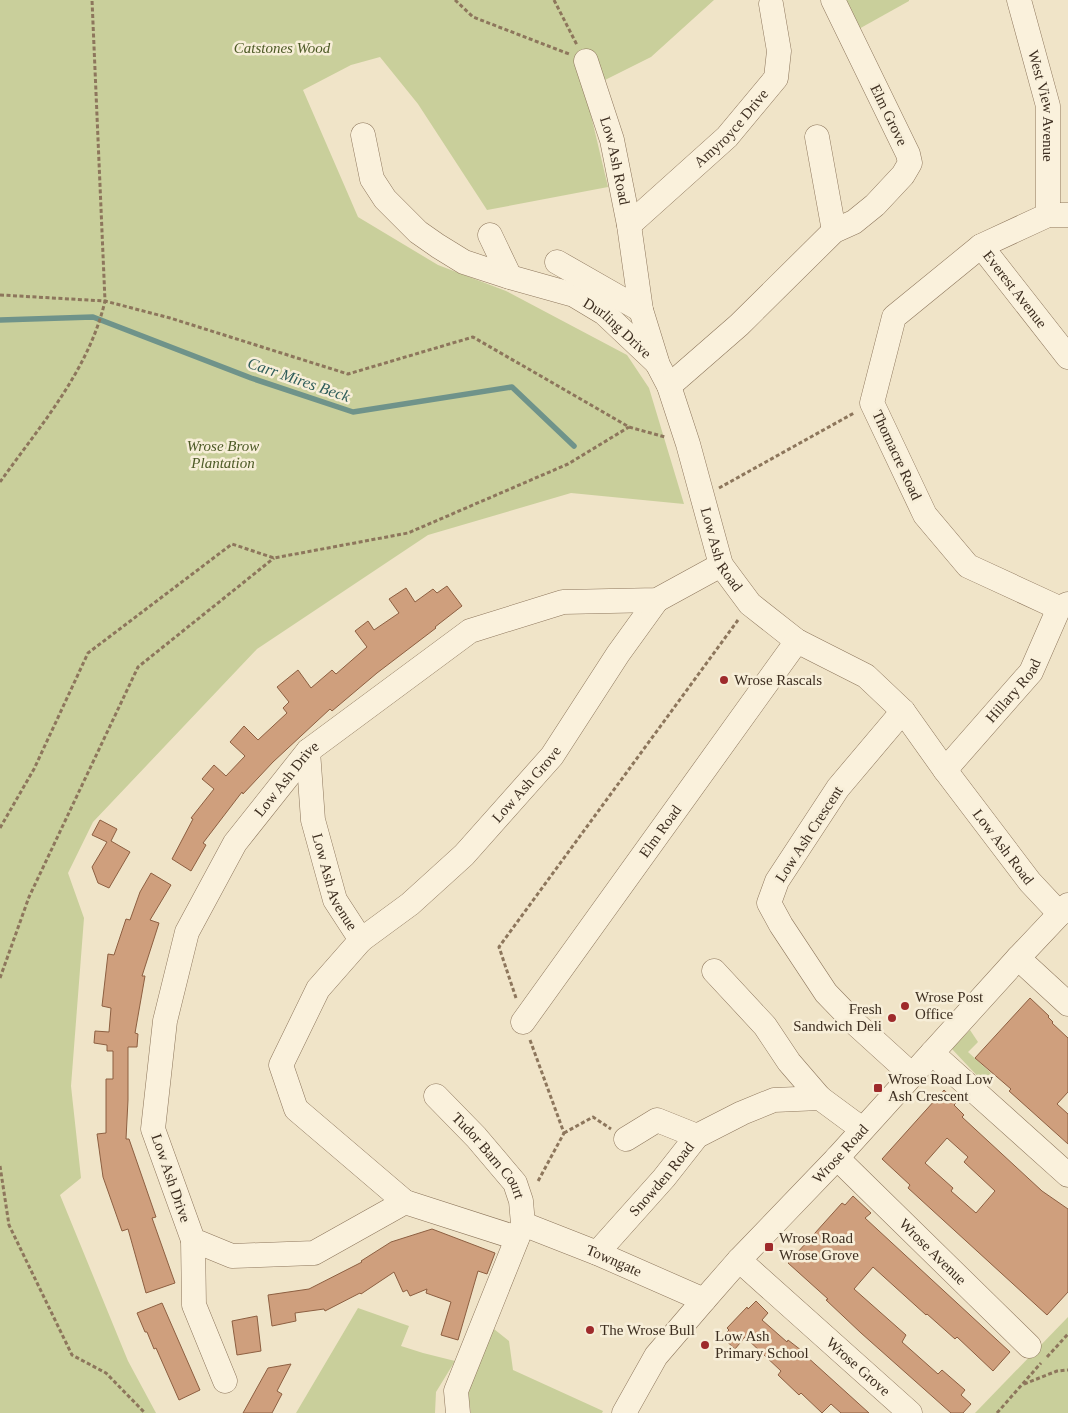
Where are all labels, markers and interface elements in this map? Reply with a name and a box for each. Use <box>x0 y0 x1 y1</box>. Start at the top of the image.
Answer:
park label: Catstones Wood <box>234 40 331 56</box>
street label: West View Avenue <box>1025 48 1056 162</box>
street label: Elm Grove <box>867 82 911 149</box>
street label: Amyroyce Drive <box>691 86 772 171</box>
street label: Low Ash Road <box>597 115 633 207</box>
street label: Everest Avenue <box>980 248 1050 331</box>
street label: Durling Drive <box>581 295 655 362</box>
water label: Carr Mires Beck <box>246 354 353 405</box>
street label: Thornacre Road <box>869 408 925 503</box>
park label: Wrose Brow Plantation <box>187 438 259 471</box>
street label: Low Ash Road <box>698 506 746 595</box>
street label: Hillary Road <box>983 656 1044 726</box>
place label: Wrose Rascals <box>734 672 822 688</box>
marker: Wrose Rascals <box>718 674 730 686</box>
street label: Low Ash Drive <box>251 738 322 820</box>
street label: Low Ash Grove <box>489 743 564 826</box>
street label: Low Ash Crescent <box>772 782 846 885</box>
street label: Elm Road <box>636 802 685 860</box>
street label: Low Ash Road <box>970 806 1037 888</box>
street label: Low Ash Avenue <box>309 832 361 934</box>
place label: Wrose Post Office <box>915 989 984 1022</box>
marker: Wrose Post Office <box>899 1000 911 1012</box>
place label: Fresh Sandwich Deli <box>793 1001 882 1034</box>
marker: Fresh Sandwich Deli <box>886 1012 898 1024</box>
place label: Wrose Road Low Ash Crescent <box>888 1071 993 1104</box>
marker: Wrose Road Low Ash Crescent <box>872 1082 884 1094</box>
street label: Tudor Barn Court <box>449 1109 528 1201</box>
street label: Wrose Road <box>809 1121 872 1186</box>
street label: Low Ash Drive <box>148 1132 194 1225</box>
street label: Snowden Road <box>626 1139 697 1219</box>
street label: Wrose Avenue <box>896 1216 970 1288</box>
place label: Wrose Road Wrose Grove <box>779 1230 859 1263</box>
marker: Wrose Road Wrose Grove <box>763 1241 775 1253</box>
street label: Towngate <box>584 1242 644 1280</box>
place label: The Wrose Bull <box>600 1322 695 1338</box>
marker: The Wrose Bull <box>584 1324 596 1336</box>
place label: Low Ash Primary School <box>715 1328 809 1361</box>
street label: Wrose Grove <box>823 1334 894 1399</box>
marker: Low Ash Primary School <box>699 1339 711 1351</box>

